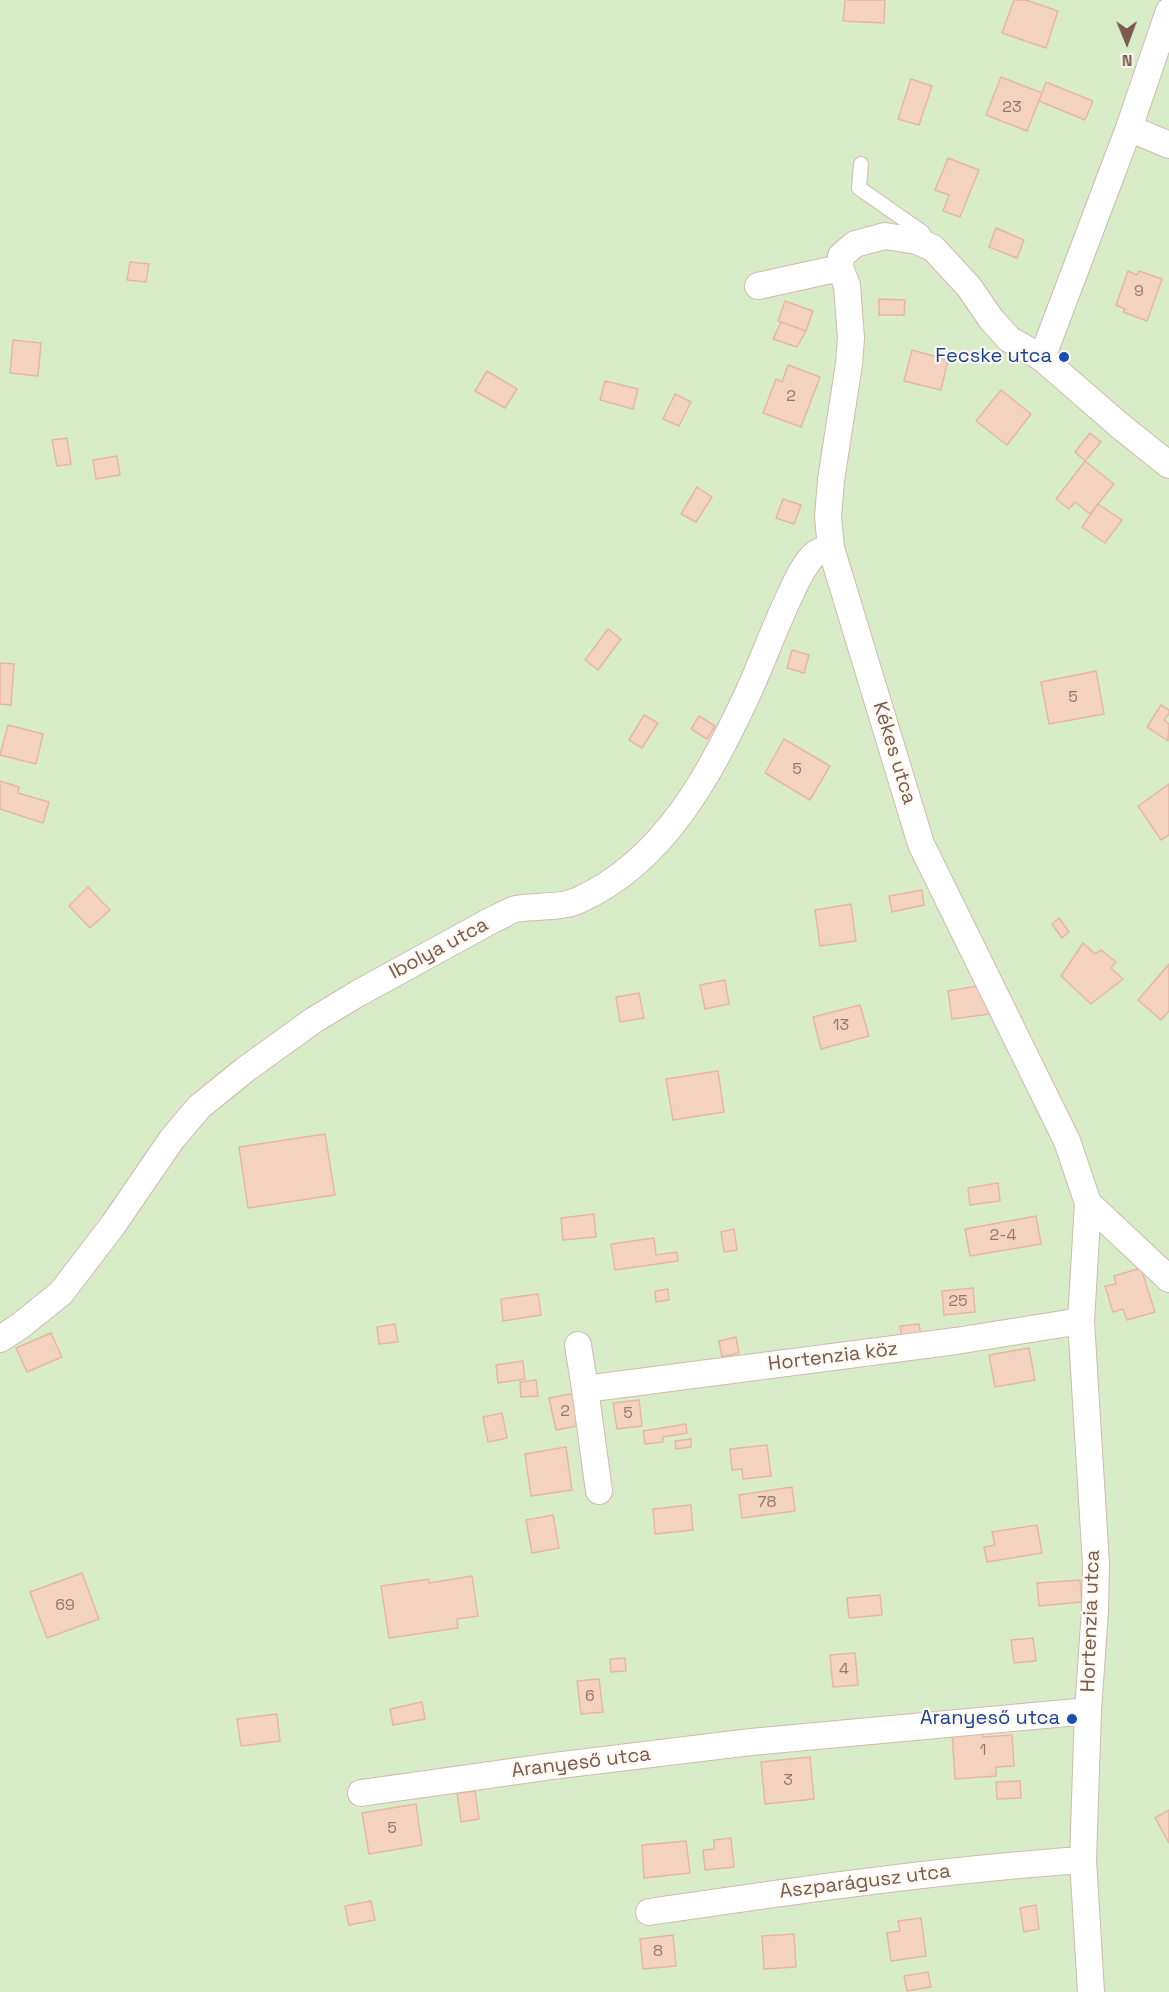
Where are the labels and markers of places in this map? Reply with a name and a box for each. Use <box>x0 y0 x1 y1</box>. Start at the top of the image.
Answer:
place label: Fecske utca <box>935 345 1052 369</box>
marker: Fecske utca <box>1057 350 1071 364</box>
place label: Aranyeső utca <box>920 1707 1060 1731</box>
marker: Aranyeső utca <box>1065 1712 1079 1726</box>

